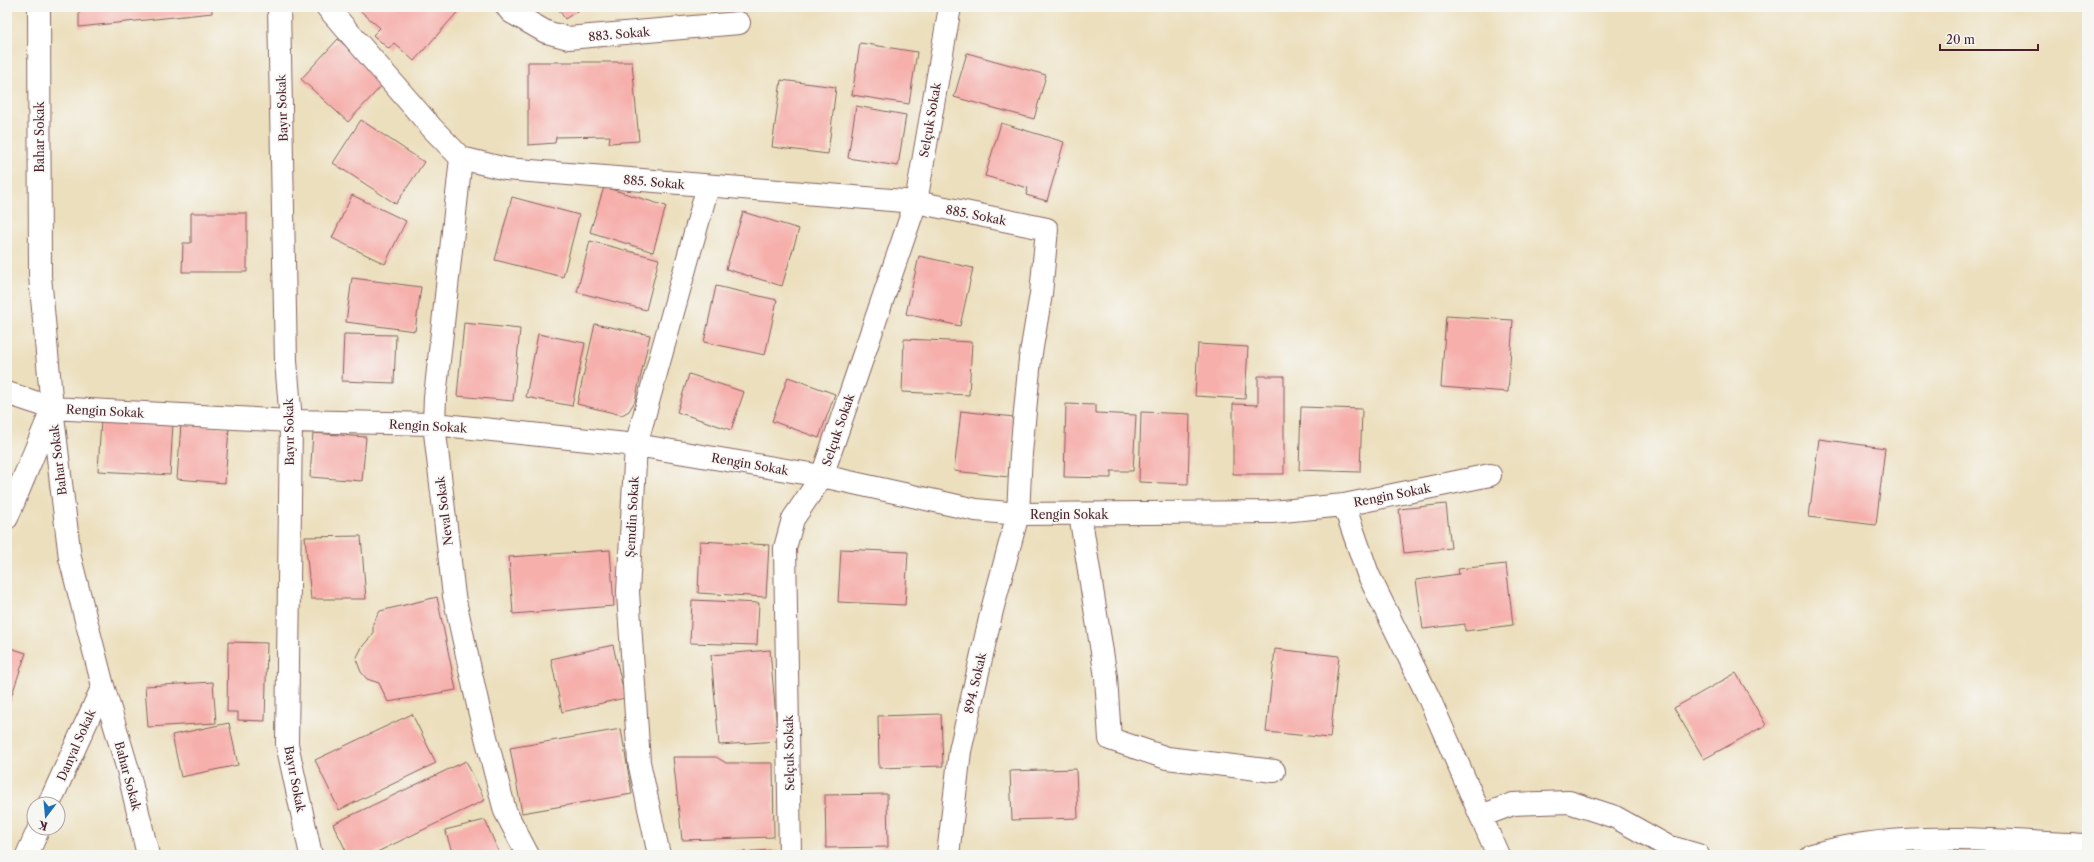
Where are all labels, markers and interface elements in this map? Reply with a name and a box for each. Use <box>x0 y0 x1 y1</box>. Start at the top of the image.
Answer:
street label: 883. Sokak <box>588 24 651 44</box>
scale bar <box>1940 26 2038 52</box>
text: 20 m <box>1946 32 1975 47</box>
street label: Bayır Sokak <box>273 73 291 142</box>
street label: Selçuk Sokak <box>916 80 944 159</box>
street label: Bahar Sokak <box>32 100 47 173</box>
street label: 885. Sokak <box>623 172 686 192</box>
street label: 885. Sokak <box>944 202 1009 228</box>
street label: Selçuk Sokak <box>819 391 858 468</box>
street label: Bayır Sokak <box>281 397 297 466</box>
street label: Rengin Sokak <box>66 401 145 421</box>
street label: Rengin Sokak <box>389 416 468 436</box>
street label: Bahar Sokak <box>46 423 70 496</box>
street label: Rengin Sokak <box>710 450 791 478</box>
street label: Neval Sokak <box>432 474 456 547</box>
street label: Şemdin Sokak <box>622 475 642 558</box>
street label: Rengin Sokak <box>1352 480 1433 510</box>
street label: Rengin Sokak <box>1030 507 1109 522</box>
street label: 894. Sokak <box>961 650 990 715</box>
street label: Danyal Sokak <box>53 706 99 783</box>
street label: Selçuk Sokak <box>781 714 797 791</box>
street label: Bahar Sokak <box>112 740 145 813</box>
street label: Bayır Sokak <box>281 745 309 814</box>
north arrow <box>26 796 66 836</box>
text: K <box>36 817 49 834</box>

